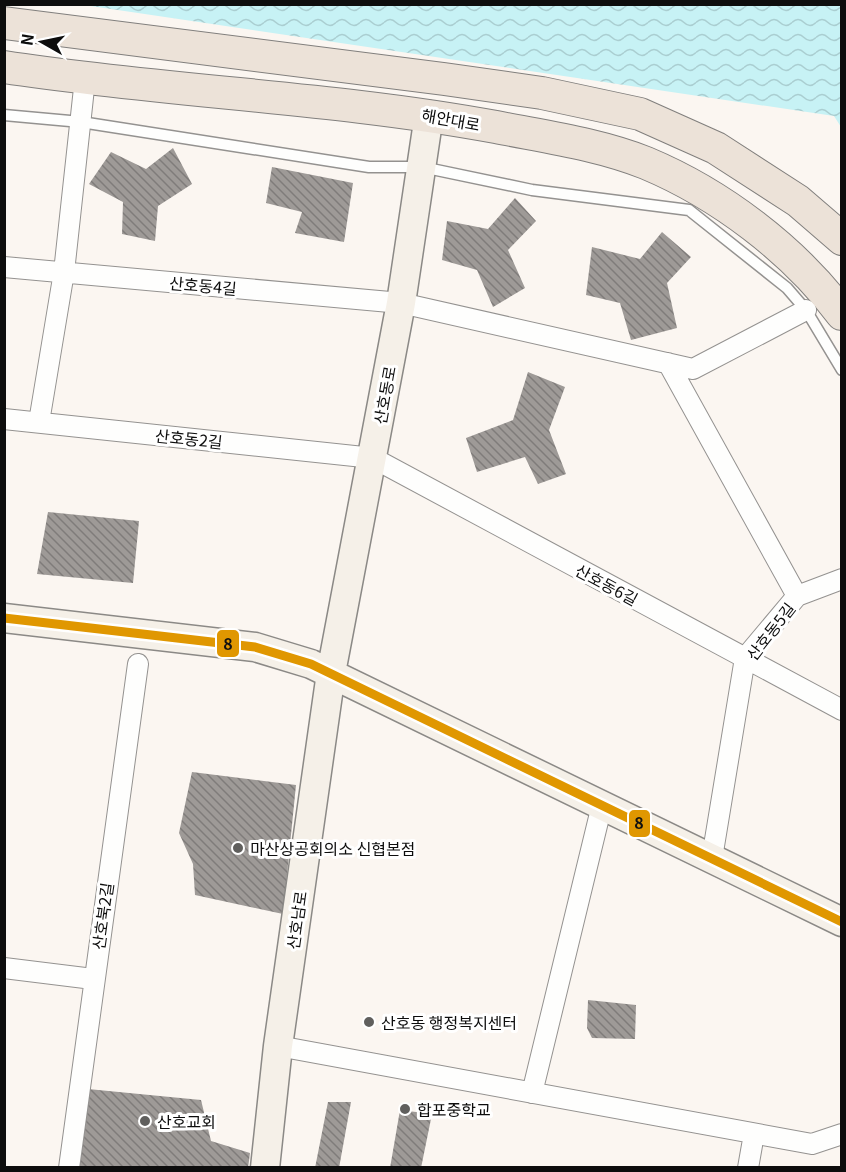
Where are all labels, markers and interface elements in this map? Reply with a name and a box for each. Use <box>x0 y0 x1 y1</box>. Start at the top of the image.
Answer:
north arrow <box>12 12 72 72</box>
text: N <box>13 32 39 47</box>
street label: 해안대로 <box>420 102 482 136</box>
street label: 산호동4길 <box>168 270 238 300</box>
street label: 산호동로 <box>367 364 401 426</box>
street label: 산호동2길 <box>154 423 224 453</box>
street label: 산호동6길 <box>571 557 643 611</box>
street label: 산호동5길 <box>740 597 800 665</box>
line badge: 8 <box>216 629 240 658</box>
text: 8 <box>223 631 233 655</box>
line badge: 8 <box>628 809 651 838</box>
text: 8 <box>634 810 644 834</box>
place label: 마산상공회의소 신협본점 <box>250 836 416 860</box>
marker: 마산상공회의소 신협본점 <box>231 841 245 855</box>
street label: 산호북2길 <box>85 881 119 951</box>
street label: 산호남로 <box>280 889 312 951</box>
place label: 산호동 행정복지센터 <box>381 1010 517 1034</box>
marker: 산호동 행정복지센터 <box>362 1015 376 1029</box>
place label: 합포중학교 <box>417 1097 491 1121</box>
marker: 합포중학교 <box>398 1102 412 1116</box>
place label: 산호교회 <box>157 1109 216 1133</box>
marker: 산호교회 <box>138 1114 152 1128</box>

